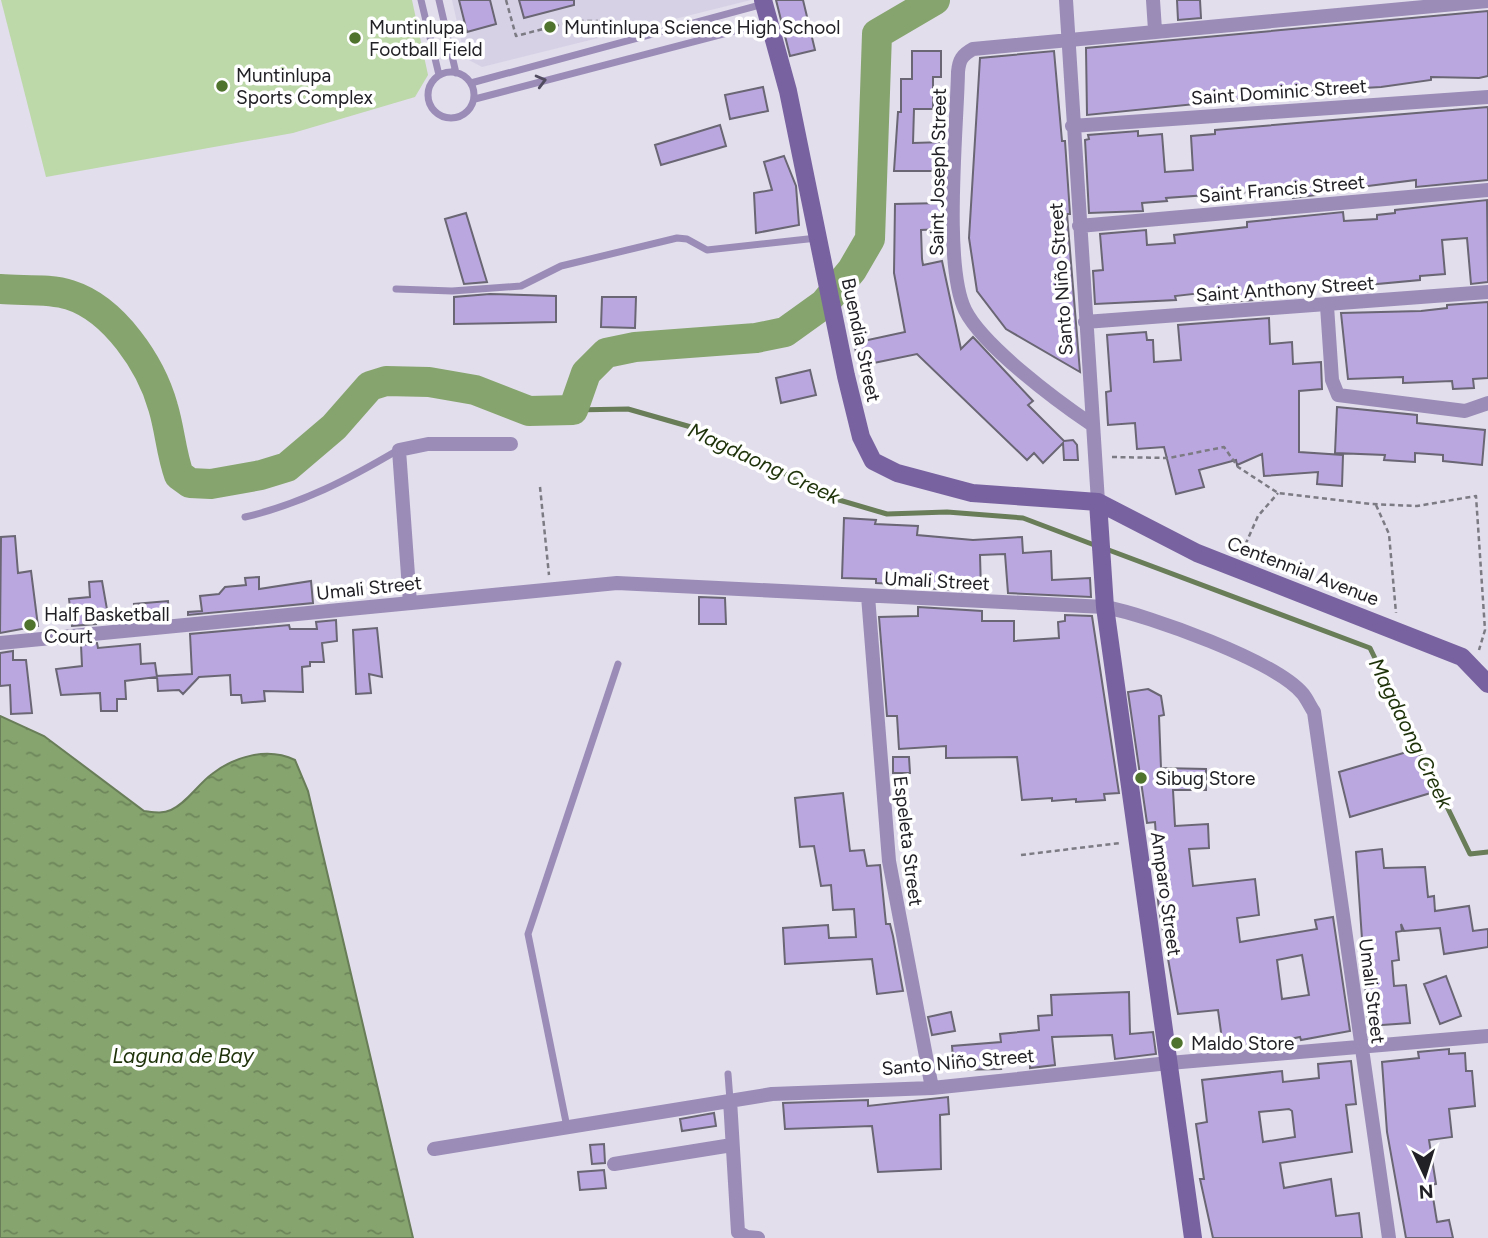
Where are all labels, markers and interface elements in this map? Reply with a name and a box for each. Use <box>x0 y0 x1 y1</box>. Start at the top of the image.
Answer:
place label: Muntinlupa Football Field <box>369 16 483 61</box>
place label: Muntinlupa Science High School <box>564 16 840 39</box>
marker: Muntinlupa Science High School <box>542 19 558 35</box>
marker: Muntinlupa Football Field <box>347 30 363 46</box>
place label: Muntinlupa Sports Complex <box>236 64 373 109</box>
street label: Saint Dominic Street <box>1190 74 1368 110</box>
one-way arrow <box>534 75 546 89</box>
marker: Muntinlupa Sports Complex <box>214 78 230 94</box>
street label: Saint Joseph Street <box>925 88 951 256</box>
street label: Saint Francis Street <box>1198 170 1366 208</box>
street label: Santo Niño Street <box>1044 202 1078 356</box>
street label: Saint Anthony Street <box>1195 271 1375 307</box>
street label: Buendia Street <box>837 276 885 404</box>
water label: Magdaong Creek <box>684 417 844 509</box>
street label: Centennial Avenue <box>1224 531 1382 611</box>
street label: Umali Street <box>884 567 990 595</box>
street label: Umali Street <box>315 571 423 605</box>
place label: Half Basketball Court <box>44 603 170 648</box>
marker: Half Basketball Court <box>22 617 38 633</box>
water label: Magdaong Creek <box>1364 654 1459 813</box>
place label: Sibug Store <box>1155 767 1255 790</box>
marker: Sibug Store <box>1133 770 1149 786</box>
street label: Espeleta Street <box>889 775 927 907</box>
street label: Amparo Street <box>1146 830 1186 958</box>
street label: Umali Street <box>1354 937 1390 1045</box>
place label: Maldo Store <box>1191 1032 1294 1055</box>
marker: Maldo Store <box>1169 1035 1185 1051</box>
water label: Laguna de Bay <box>112 1043 255 1068</box>
street label: Santo Niño Street <box>881 1044 1035 1080</box>
north arrow <box>1390 1140 1460 1210</box>
text: N <box>1418 1179 1434 1203</box>

